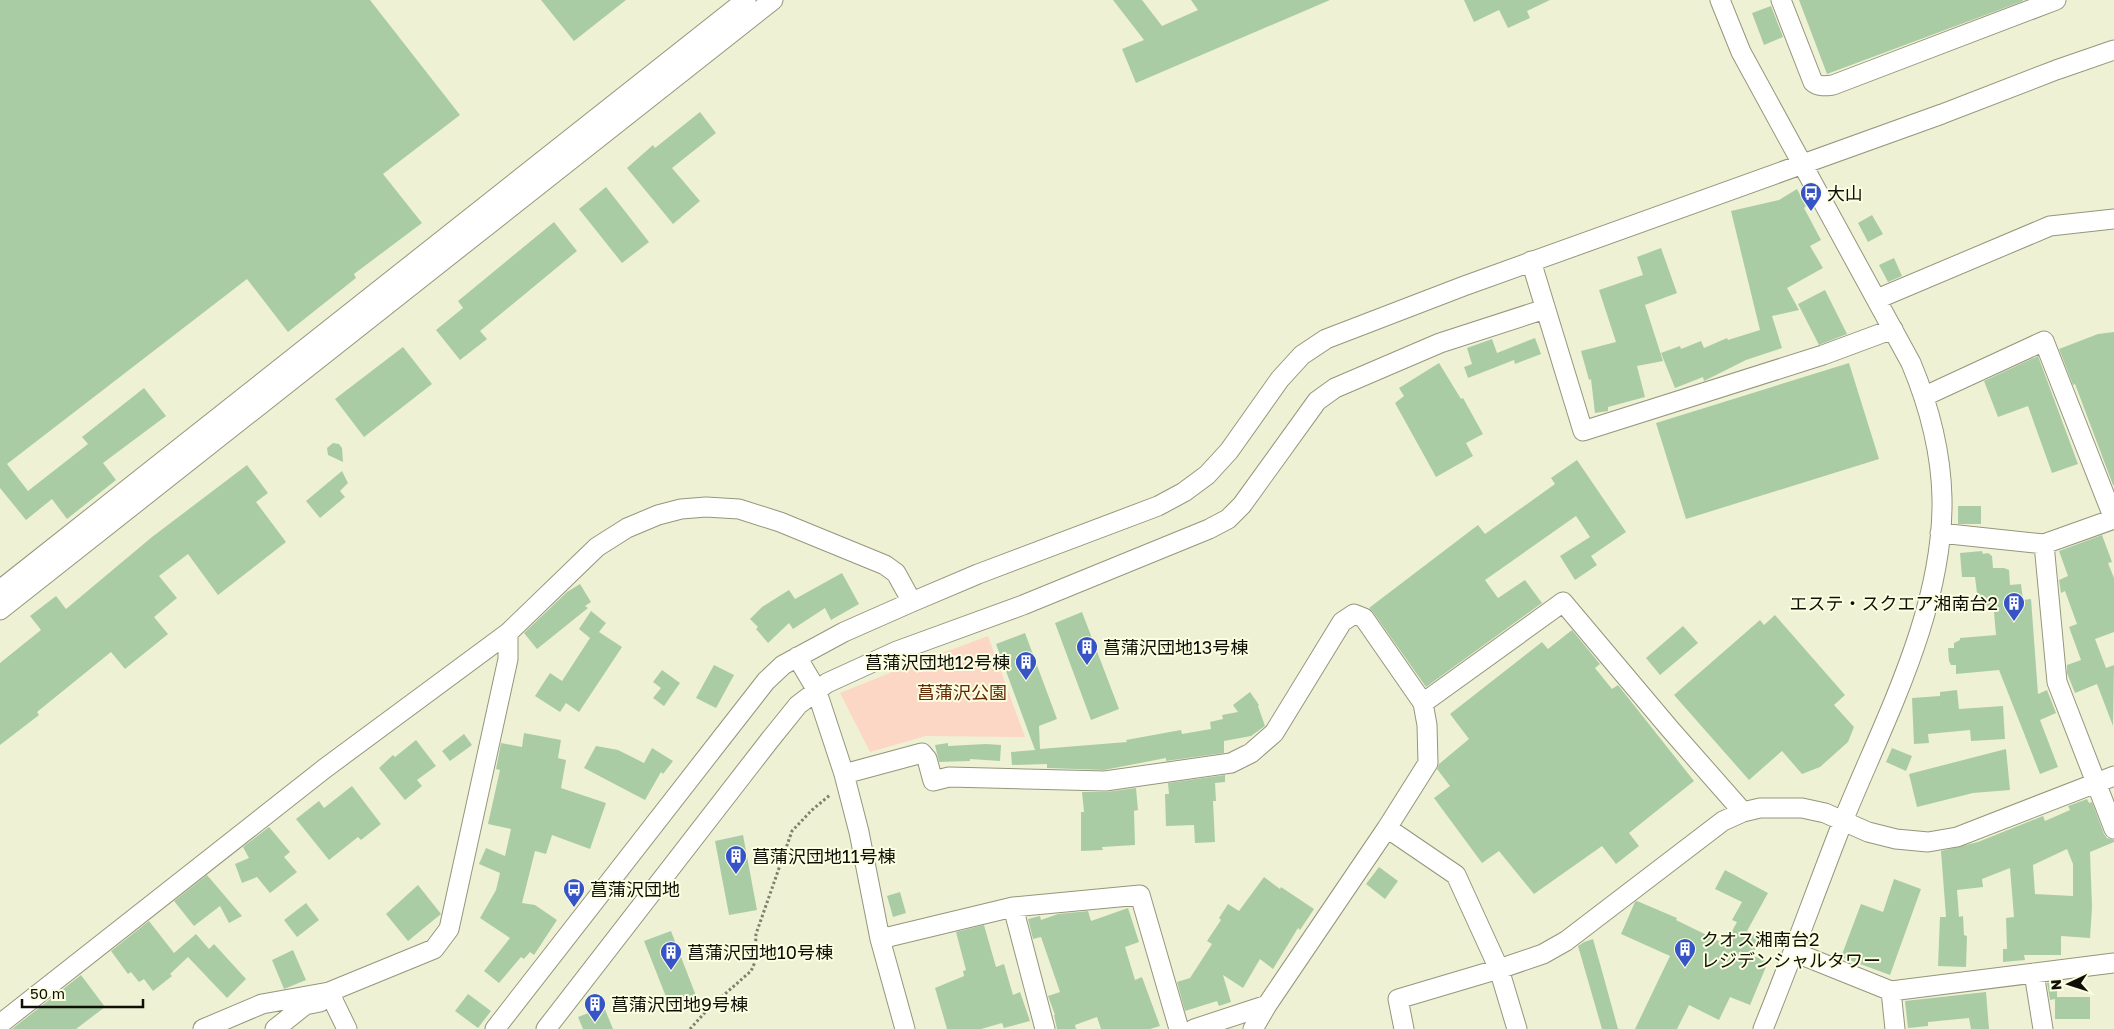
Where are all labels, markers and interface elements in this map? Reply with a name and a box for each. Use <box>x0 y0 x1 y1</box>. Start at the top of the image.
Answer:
bus stop icon: 大山 <box>1799 181 1823 212</box>
place label: 大山 <box>1827 182 1863 204</box>
building icon: エステ・スクエア湘南台2 <box>2002 591 2026 622</box>
place label: エステ・スクエア湘南台2 <box>1790 592 1998 614</box>
building icon: 菖蒲沢団地13号棟 <box>1075 635 1099 666</box>
place label: 菖蒲沢団地13号棟 <box>1103 636 1248 658</box>
building icon: 菖蒲沢団地12号棟 <box>1014 650 1038 681</box>
place label: 菖蒲沢団地12号棟 <box>865 651 1010 673</box>
park label: 菖蒲沢公園 <box>917 681 1007 703</box>
building icon: 菖蒲沢団地11号棟 <box>724 844 748 875</box>
place label: 菖蒲沢団地11号棟 <box>752 845 895 867</box>
bus stop icon: 菖蒲沢団地 <box>562 877 586 908</box>
place label: 菖蒲沢団地 <box>590 878 680 900</box>
place label: クオス湘南台2 レジデンシャルタワー <box>1701 928 1881 971</box>
building icon: クオス湘南台2 レジデンシャルタワー <box>1673 937 1697 968</box>
building icon: 菖蒲沢団地10号棟 <box>659 940 683 971</box>
place label: 菖蒲沢団地10号棟 <box>687 941 833 963</box>
north arrow <box>2044 959 2094 1009</box>
scale bar <box>22 976 144 1008</box>
text: N <box>2047 979 2064 991</box>
text: 50 m <box>30 984 65 1002</box>
building icon: 菖蒲沢団地9号棟 <box>583 992 607 1023</box>
place label: 菖蒲沢団地9号棟 <box>611 993 748 1015</box>

